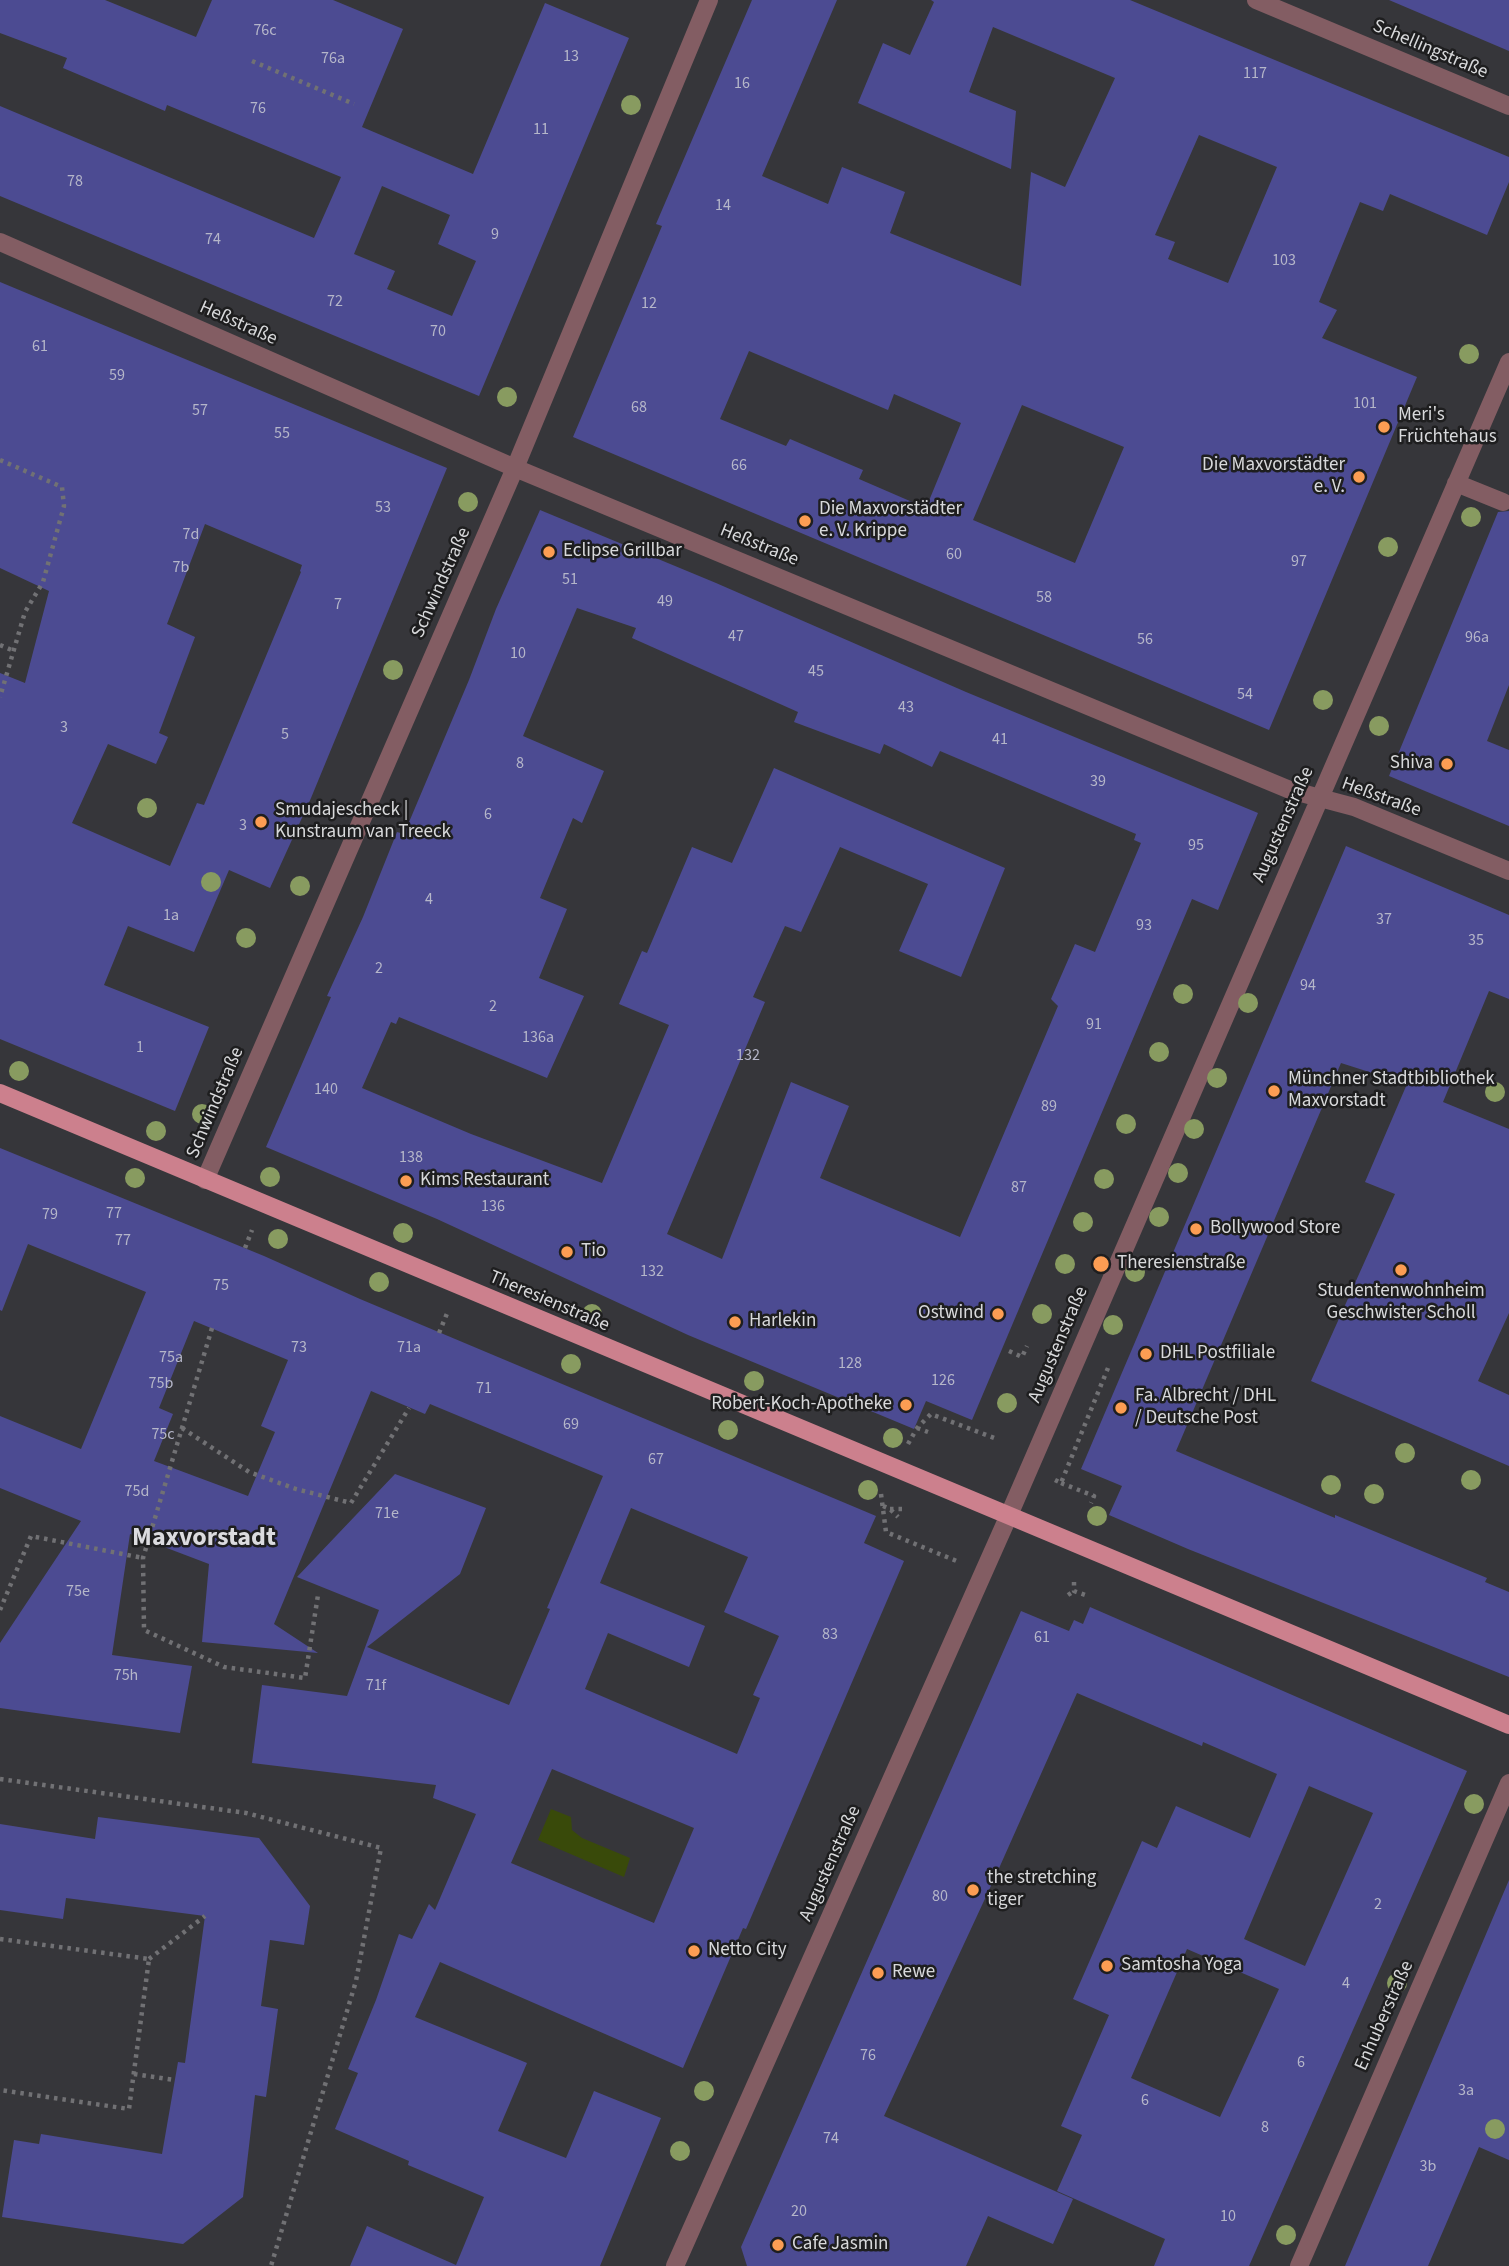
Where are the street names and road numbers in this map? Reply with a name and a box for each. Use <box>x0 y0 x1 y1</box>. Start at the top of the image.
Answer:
street label: Schellingstraße <box>1369 15 1491 85</box>
street label: Heßstraße <box>196 297 280 351</box>
street label: Heßstraße <box>716 520 802 572</box>
street label: Schwindstraße <box>407 524 477 642</box>
street label: Augustenstraße <box>1248 764 1320 886</box>
street label: Heßstraße <box>1338 773 1424 823</box>
street label: Schwindstraße <box>182 1044 250 1162</box>
street label: Theresienstraße <box>485 1266 613 1338</box>
street label: Augustenstraße <box>1024 1283 1094 1407</box>
street label: Augustenstraße <box>795 1803 867 1925</box>
street label: Enhuberstraße <box>1351 1958 1419 2074</box>

